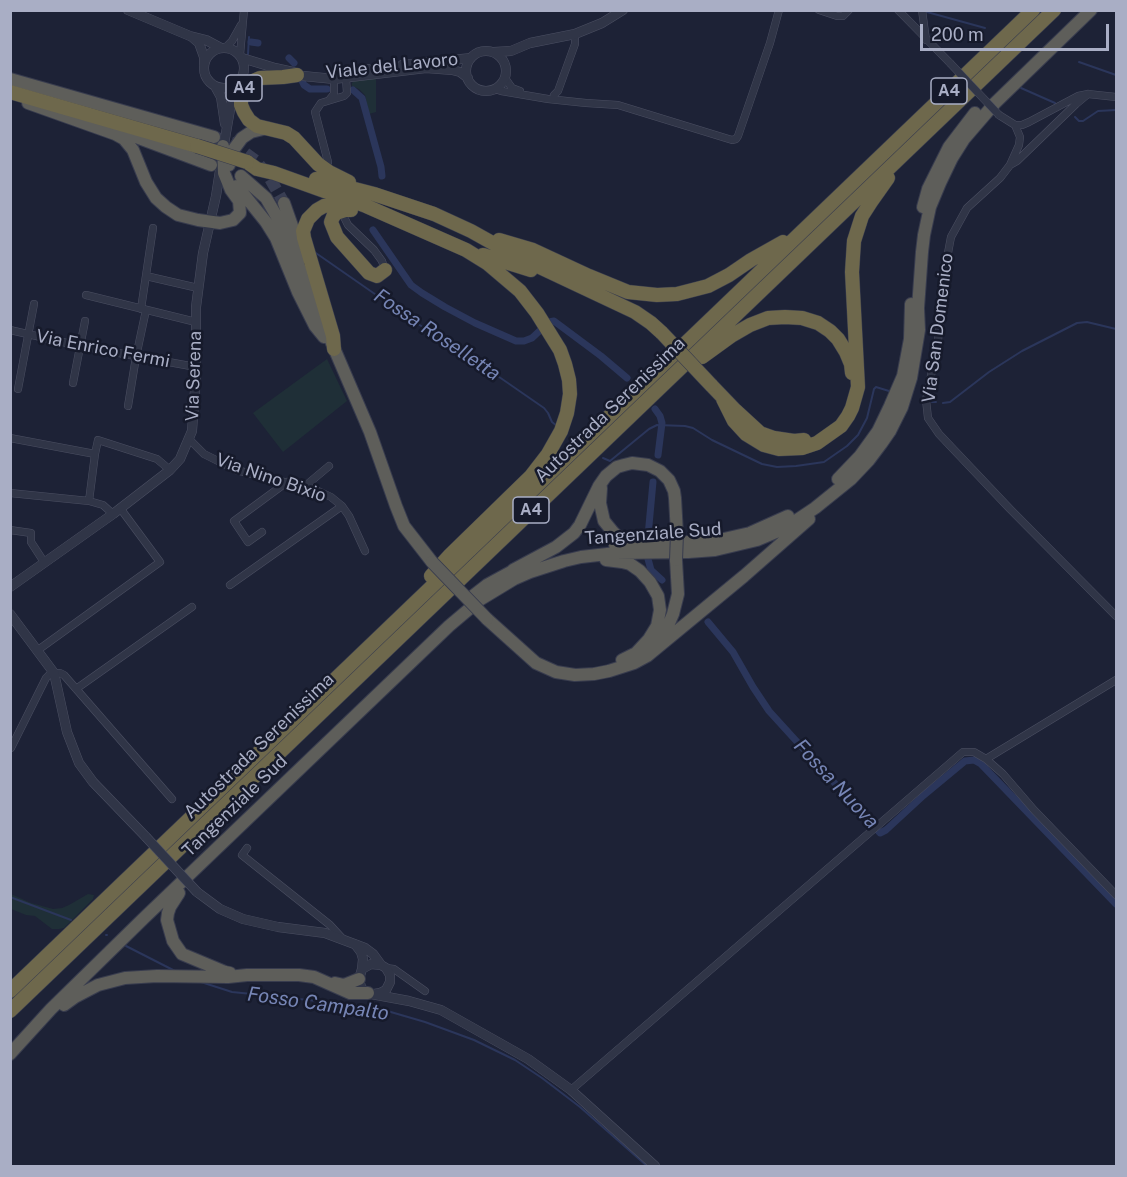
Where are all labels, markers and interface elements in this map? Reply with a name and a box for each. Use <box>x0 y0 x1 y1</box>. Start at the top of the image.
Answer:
scale bar <box>923 12 1112 50</box>
text: 200 m <box>931 24 984 45</box>
street label: Viale del Lavoro <box>325 48 459 84</box>
road number: A4 <box>226 75 262 101</box>
road number: A4 <box>931 78 967 104</box>
street label: Via San Domenico <box>918 252 958 404</box>
water label: Fossa Roselletta <box>369 284 505 386</box>
street label: Via Enrico Fermi <box>34 325 172 373</box>
street label: Via Serena <box>182 330 206 422</box>
street label: Autostrada Serenissima <box>531 333 689 487</box>
street label: Via Nino Bixio <box>213 449 329 507</box>
road number: A4 <box>513 497 549 523</box>
street label: Tangenziale Sud <box>584 518 722 550</box>
street label: Autostrada Serenissima <box>180 669 338 823</box>
water label: Fossa Nuova <box>789 734 883 834</box>
street label: Tangenziale Sud <box>178 751 292 861</box>
water label: Fosso Campalto <box>246 982 390 1026</box>

